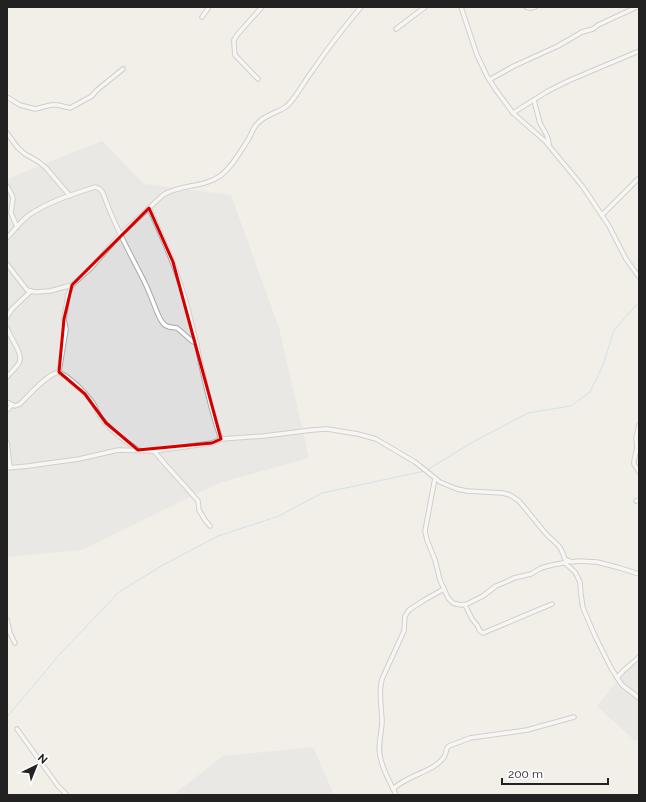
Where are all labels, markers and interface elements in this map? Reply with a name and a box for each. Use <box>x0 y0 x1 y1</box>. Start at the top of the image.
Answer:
north arrow <box>16 746 56 786</box>
text: N <box>35 751 50 767</box>
scale bar <box>502 760 608 786</box>
text: 200 m <box>508 767 543 781</box>

